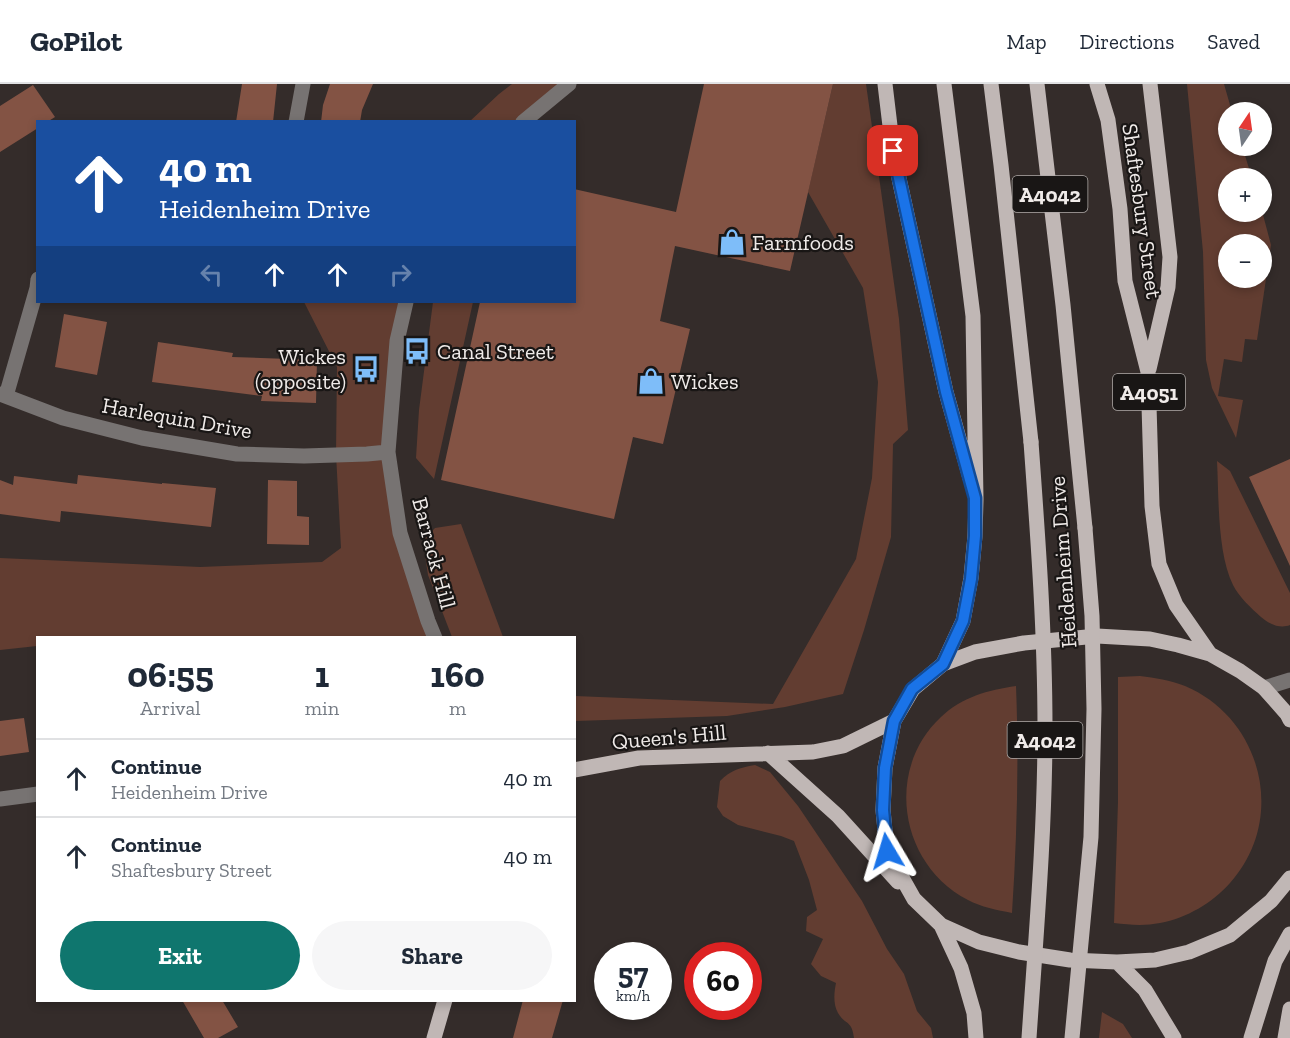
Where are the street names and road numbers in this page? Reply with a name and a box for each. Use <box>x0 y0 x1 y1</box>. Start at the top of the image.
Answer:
street label: Shaftesbury Street <box>1116 122 1168 301</box>
road number: A4042 <box>1012 176 1088 212</box>
road number: A4051 <box>1113 374 1185 410</box>
street label: Harlequin Drive <box>100 392 254 444</box>
street label: Heidenheim Drive <box>1044 475 1082 649</box>
street label: Barrack Hill <box>406 494 462 612</box>
street label: Queen's Hill <box>611 719 727 755</box>
road number: A4042 <box>1008 722 1082 758</box>

